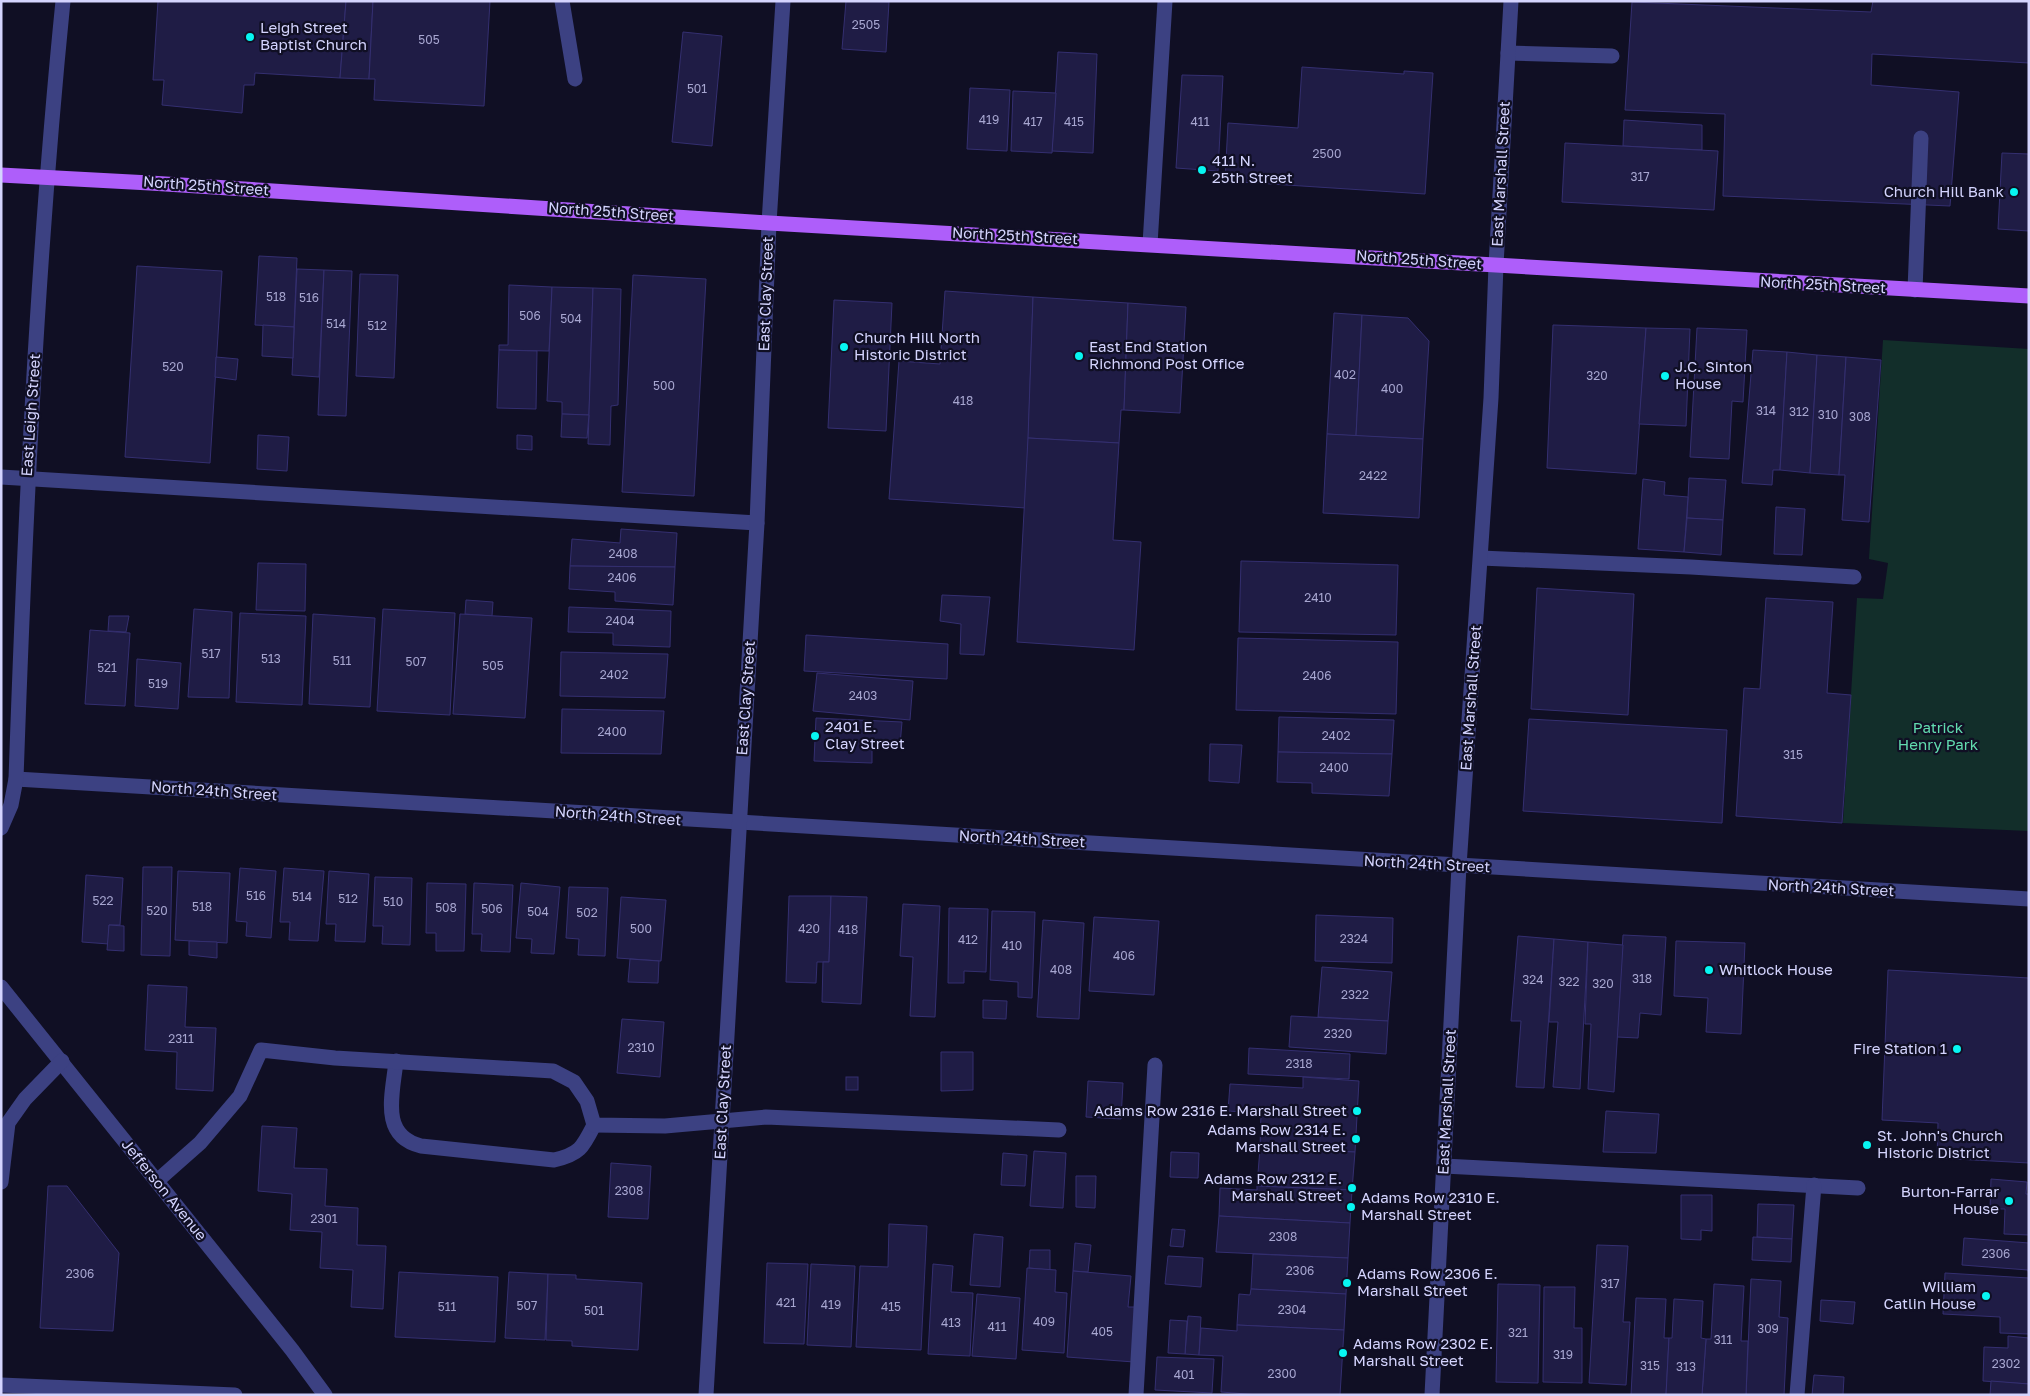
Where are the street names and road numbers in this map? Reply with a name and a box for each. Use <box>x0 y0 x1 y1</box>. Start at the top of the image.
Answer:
street label: East Marshall Street <box>1487 101 1513 247</box>
street label: North 25th Street <box>142 172 270 198</box>
street label: North 25th Street <box>547 198 675 224</box>
street label: North 25th Street <box>952 223 1079 247</box>
street label: East Clay Street <box>754 236 776 352</box>
street label: North 25th Street <box>1355 246 1483 272</box>
street label: North 25th Street <box>1760 272 1887 296</box>
street label: East Leigh Street <box>17 353 43 477</box>
street label: East Marshall Street <box>1456 625 1484 771</box>
street label: East Clay Street <box>732 640 758 756</box>
street label: North 24th Street <box>150 777 278 803</box>
street label: North 24th Street <box>554 802 682 828</box>
street label: North 24th Street <box>958 826 1086 850</box>
street label: North 24th Street <box>1363 851 1491 875</box>
street label: North 24th Street <box>1767 875 1895 899</box>
street label: East Marshall Street <box>1433 1029 1459 1175</box>
street label: East Clay Street <box>710 1044 734 1160</box>
street label: Jefferson Avenue <box>118 1135 211 1244</box>

